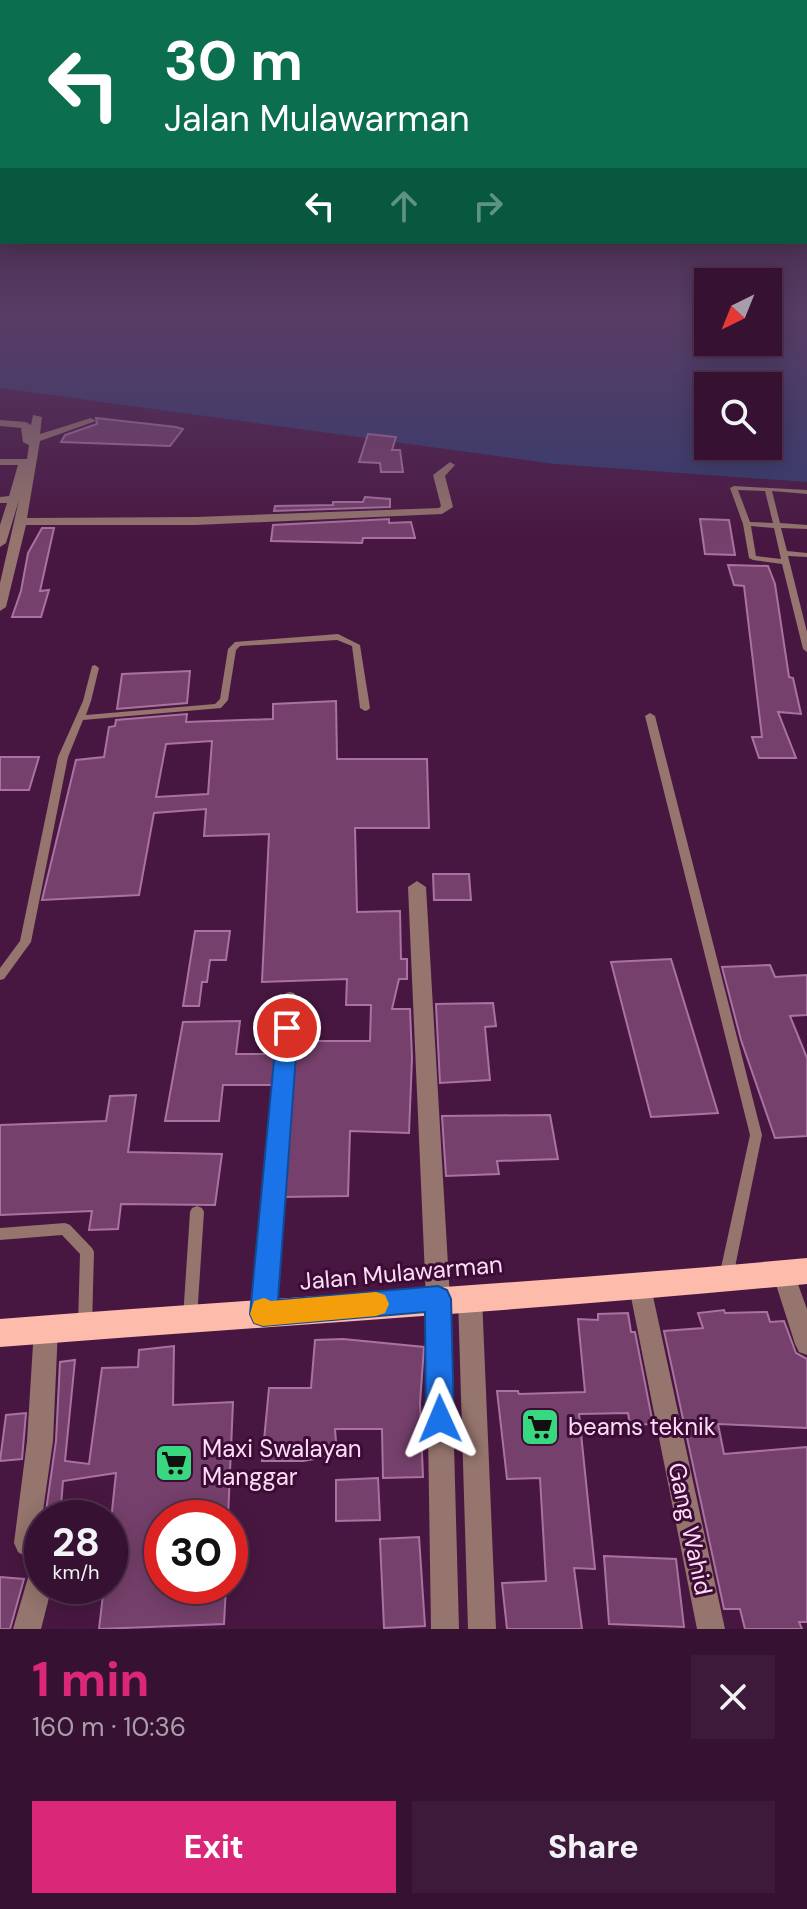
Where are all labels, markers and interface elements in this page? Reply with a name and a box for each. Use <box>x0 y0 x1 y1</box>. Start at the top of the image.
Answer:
text: 30 m <box>164 24 303 97</box>
icon: left <box>32 32 136 136</box>
text: Jalan Mulawarman <box>164 95 470 142</box>
icon: left <box>298 184 342 228</box>
icon: ahead <box>382 184 426 228</box>
icon: right <box>466 184 510 228</box>
north arrow <box>694 268 782 356</box>
map controls <box>694 268 782 460</box>
button: search <box>694 372 782 460</box>
pin <box>253 994 321 1062</box>
icon: arrive <box>265 1006 309 1050</box>
street label: Jalan Mulawarman <box>298 1248 504 1297</box>
position arrow <box>398 1377 482 1461</box>
supermarket icon: beams teknik <box>519 1406 561 1448</box>
place label: beams teknik <box>568 1411 716 1442</box>
place label: Maxi Swalayan Manggar <box>202 1433 362 1492</box>
supermarket icon: Maxi Swalayan Manggar <box>153 1442 195 1484</box>
street label: Gang Wahid <box>661 1460 720 1598</box>
speed limit sign: 30 <box>144 1500 248 1604</box>
text: 28 <box>52 1516 100 1568</box>
text: km/h <box>52 1559 100 1585</box>
text: 1 min <box>32 1648 149 1711</box>
button: close <box>691 1655 775 1739</box>
text: 160 m · 10:36 <box>32 1710 186 1744</box>
button: Exit <box>32 1801 396 1893</box>
button: Share <box>412 1801 775 1893</box>

